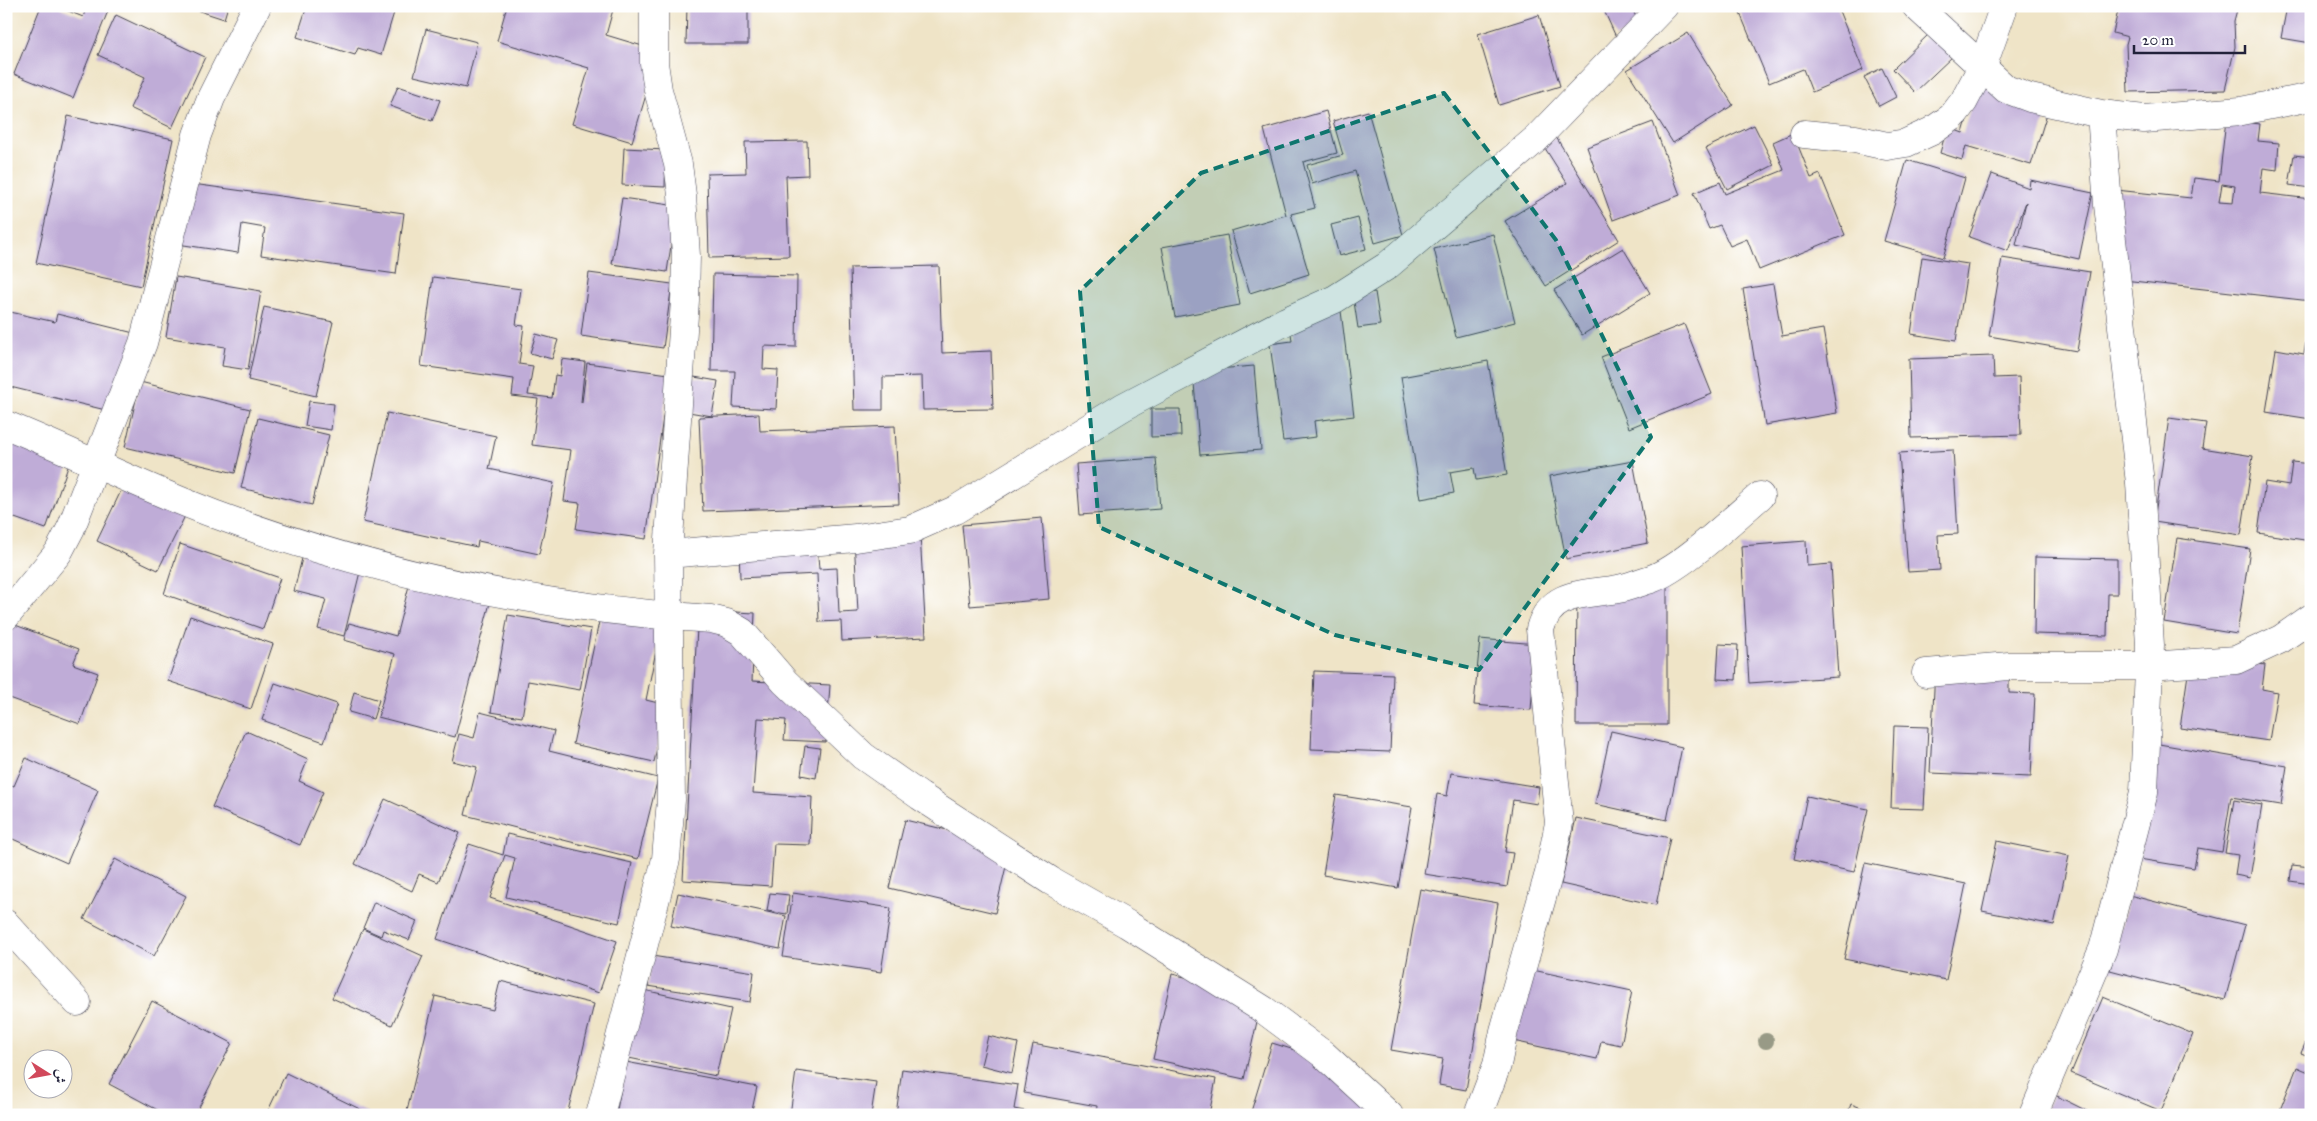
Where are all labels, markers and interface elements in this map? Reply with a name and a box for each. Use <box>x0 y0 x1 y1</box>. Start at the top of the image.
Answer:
scale bar <box>2134 22 2246 54</box>
text: 20 m <box>2142 31 2174 49</box>
north arrow <box>22 1048 72 1098</box>
text: ش <box>51 1068 70 1085</box>

